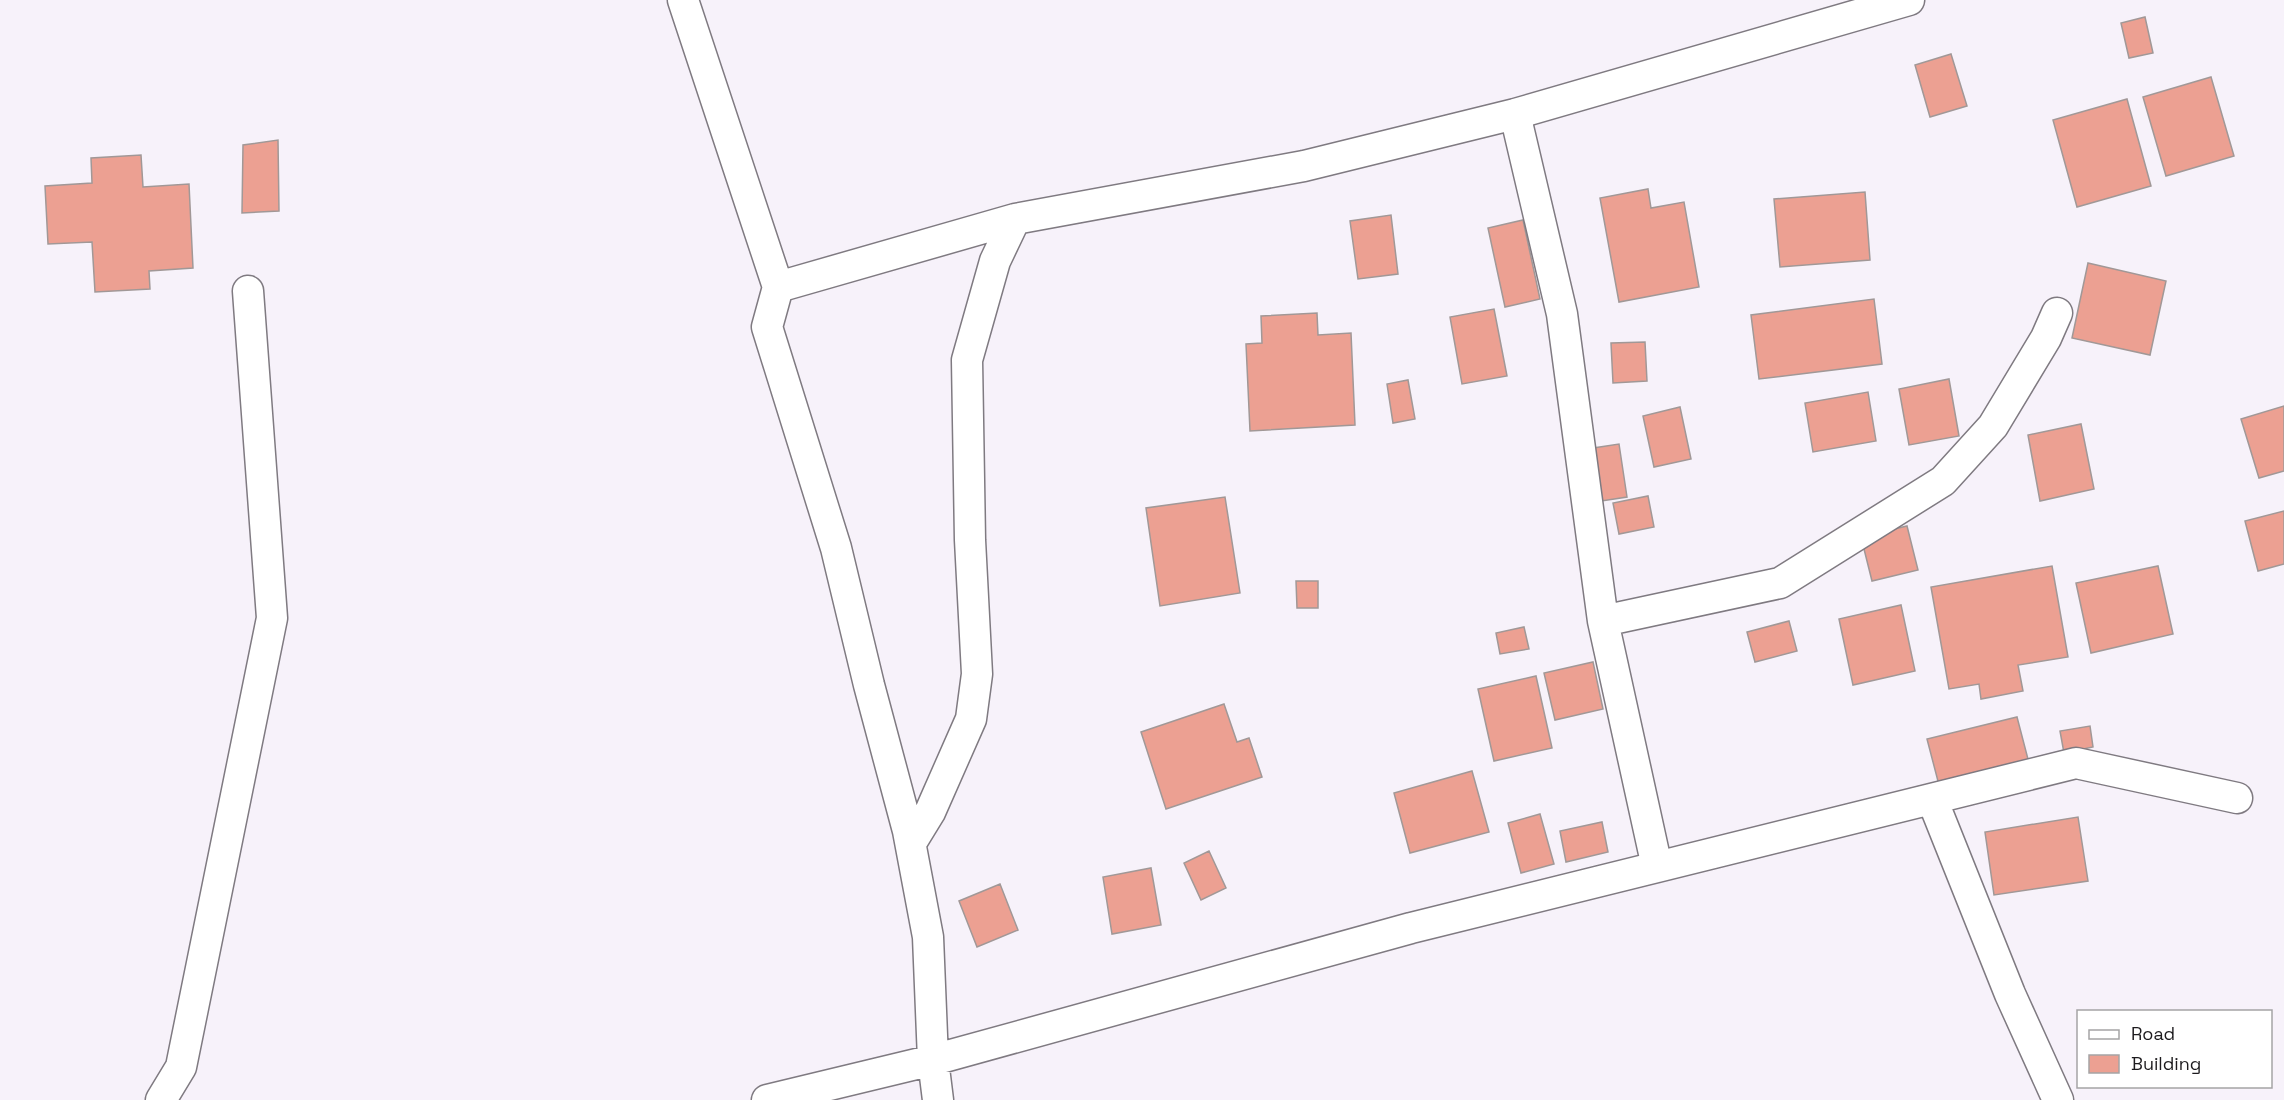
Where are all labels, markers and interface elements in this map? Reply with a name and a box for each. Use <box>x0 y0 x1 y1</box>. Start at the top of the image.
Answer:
legend <box>2077 1010 2272 1088</box>
text: Road <box>2131 1022 2175 1045</box>
text: Building <box>2131 1052 2201 1075</box>

